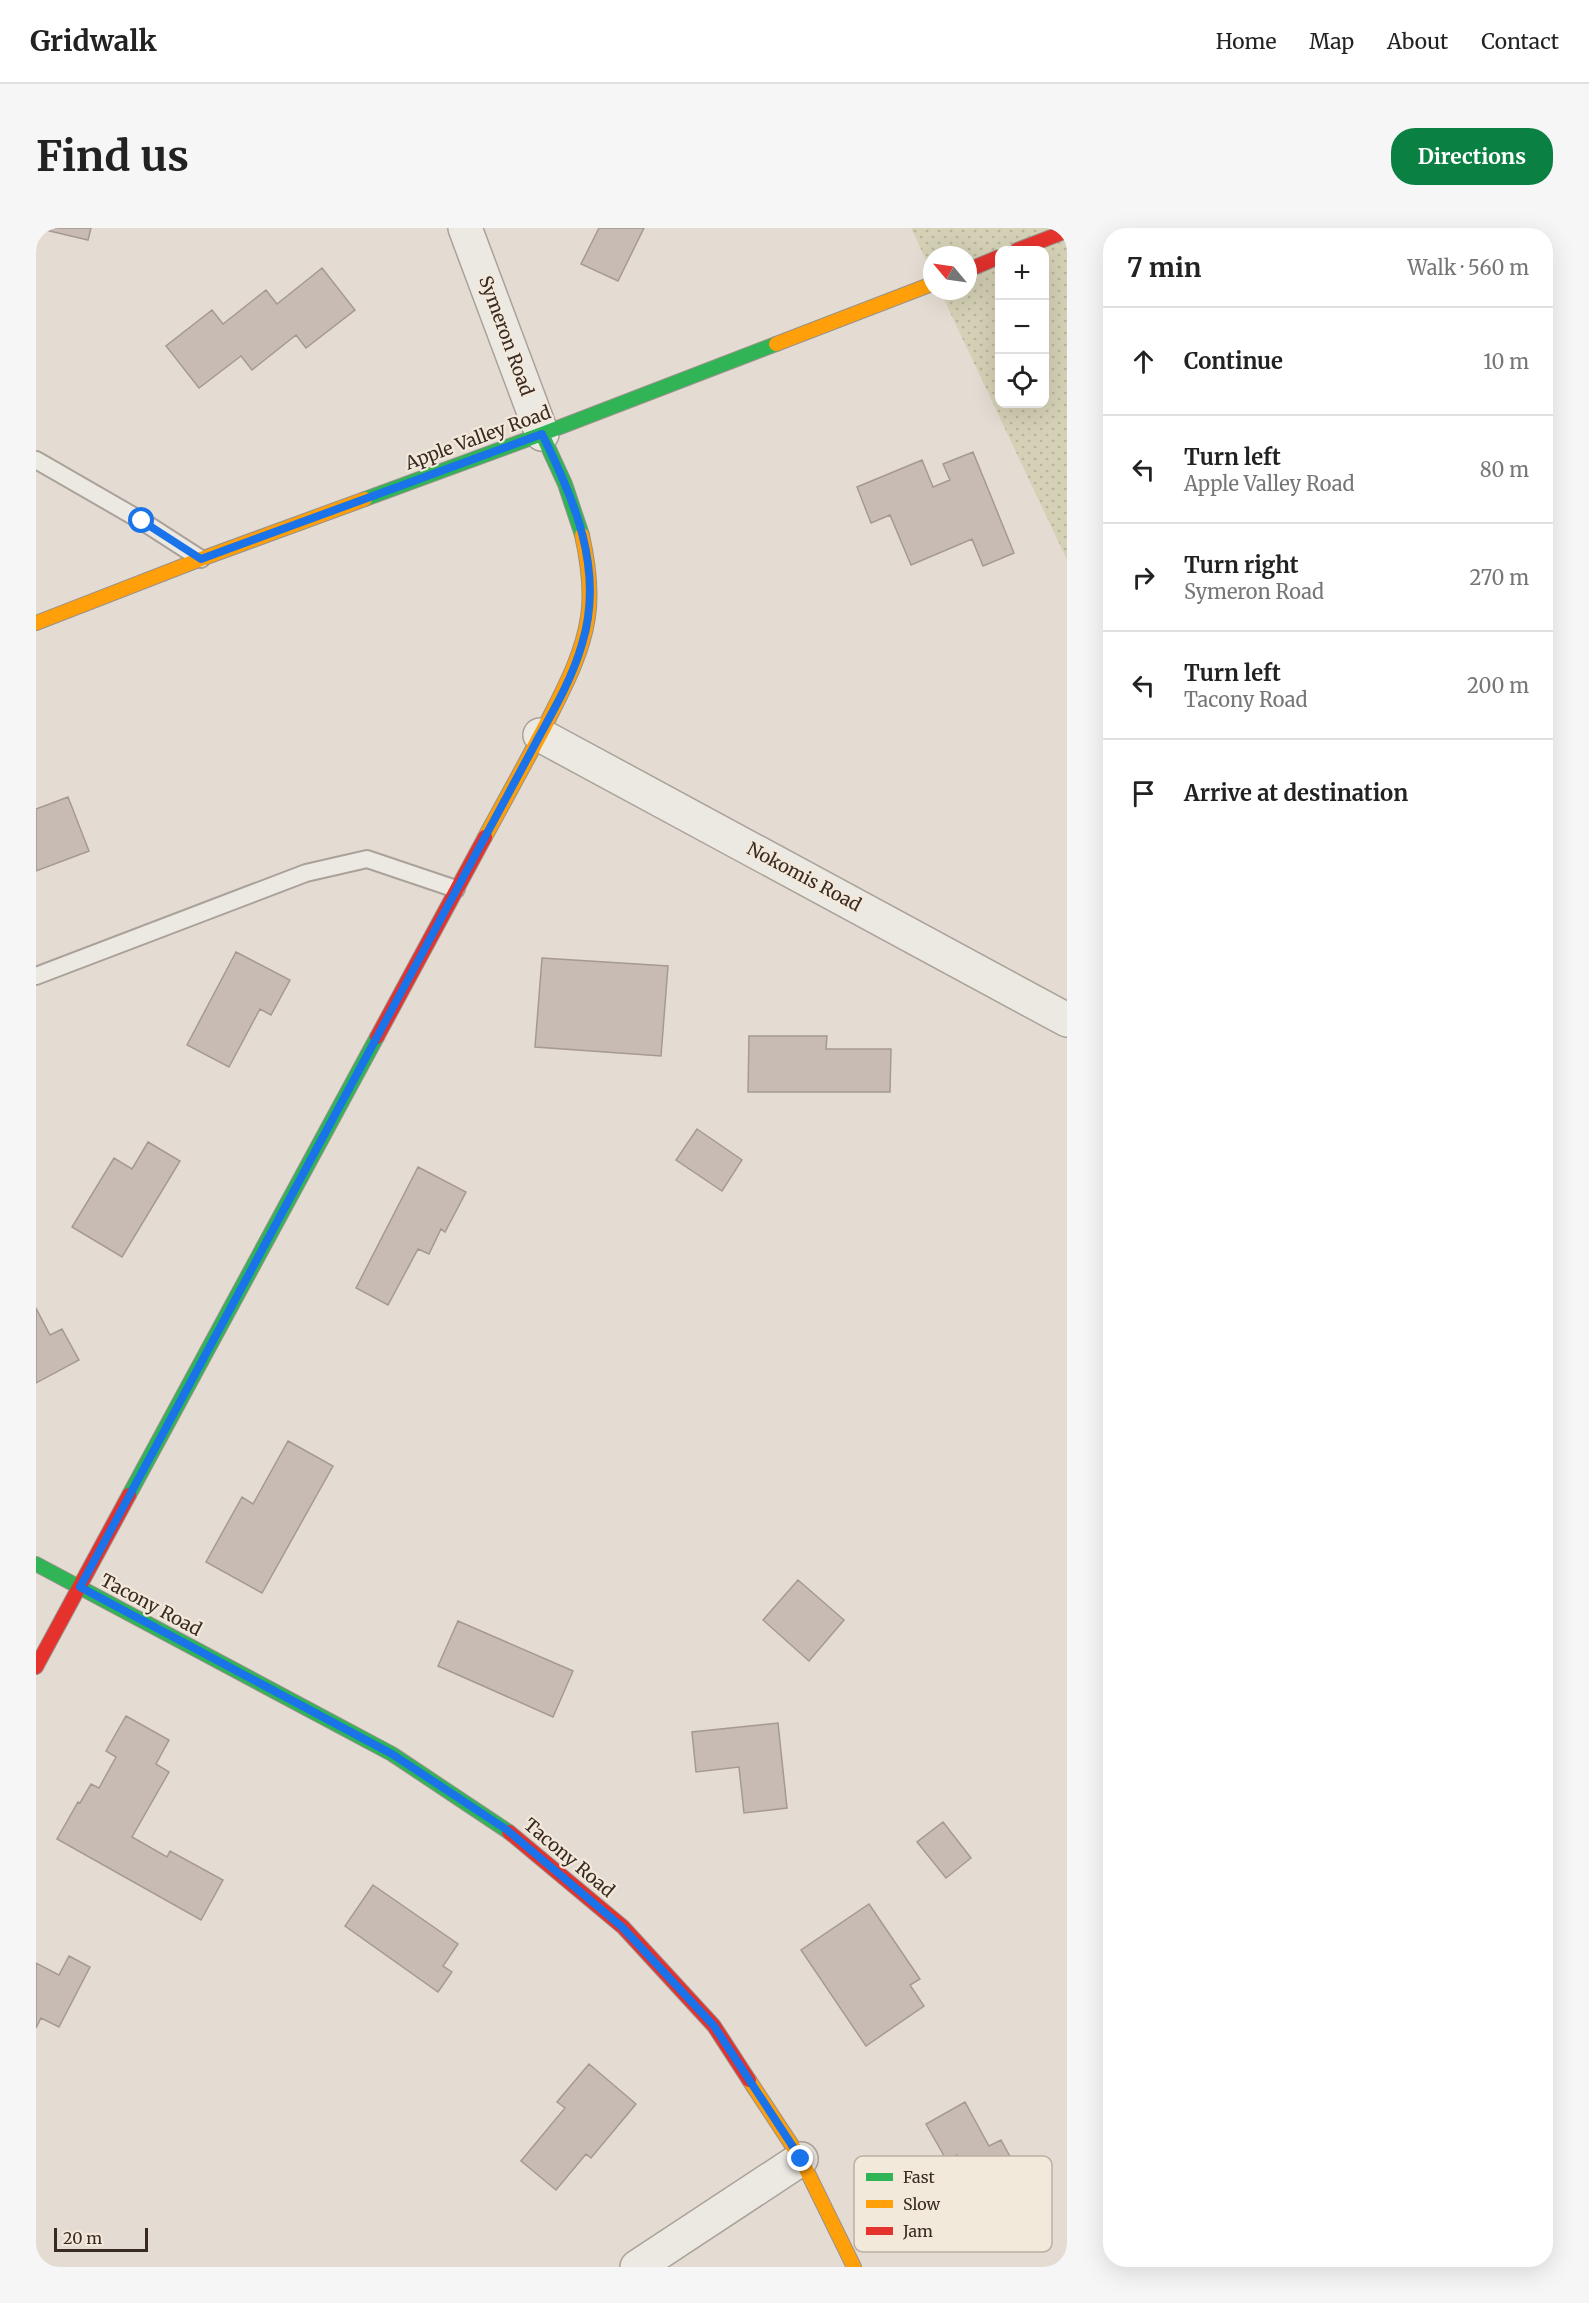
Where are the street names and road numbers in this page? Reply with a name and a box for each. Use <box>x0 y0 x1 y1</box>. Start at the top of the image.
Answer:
street label: Symeron Road <box>474 273 539 399</box>
street label: Apple Valley Road <box>401 400 554 475</box>
street label: Nokomis Road <box>743 837 865 916</box>
street label: Tacony Road <box>97 1568 206 1641</box>
street label: Tacony Road <box>519 1813 619 1902</box>

